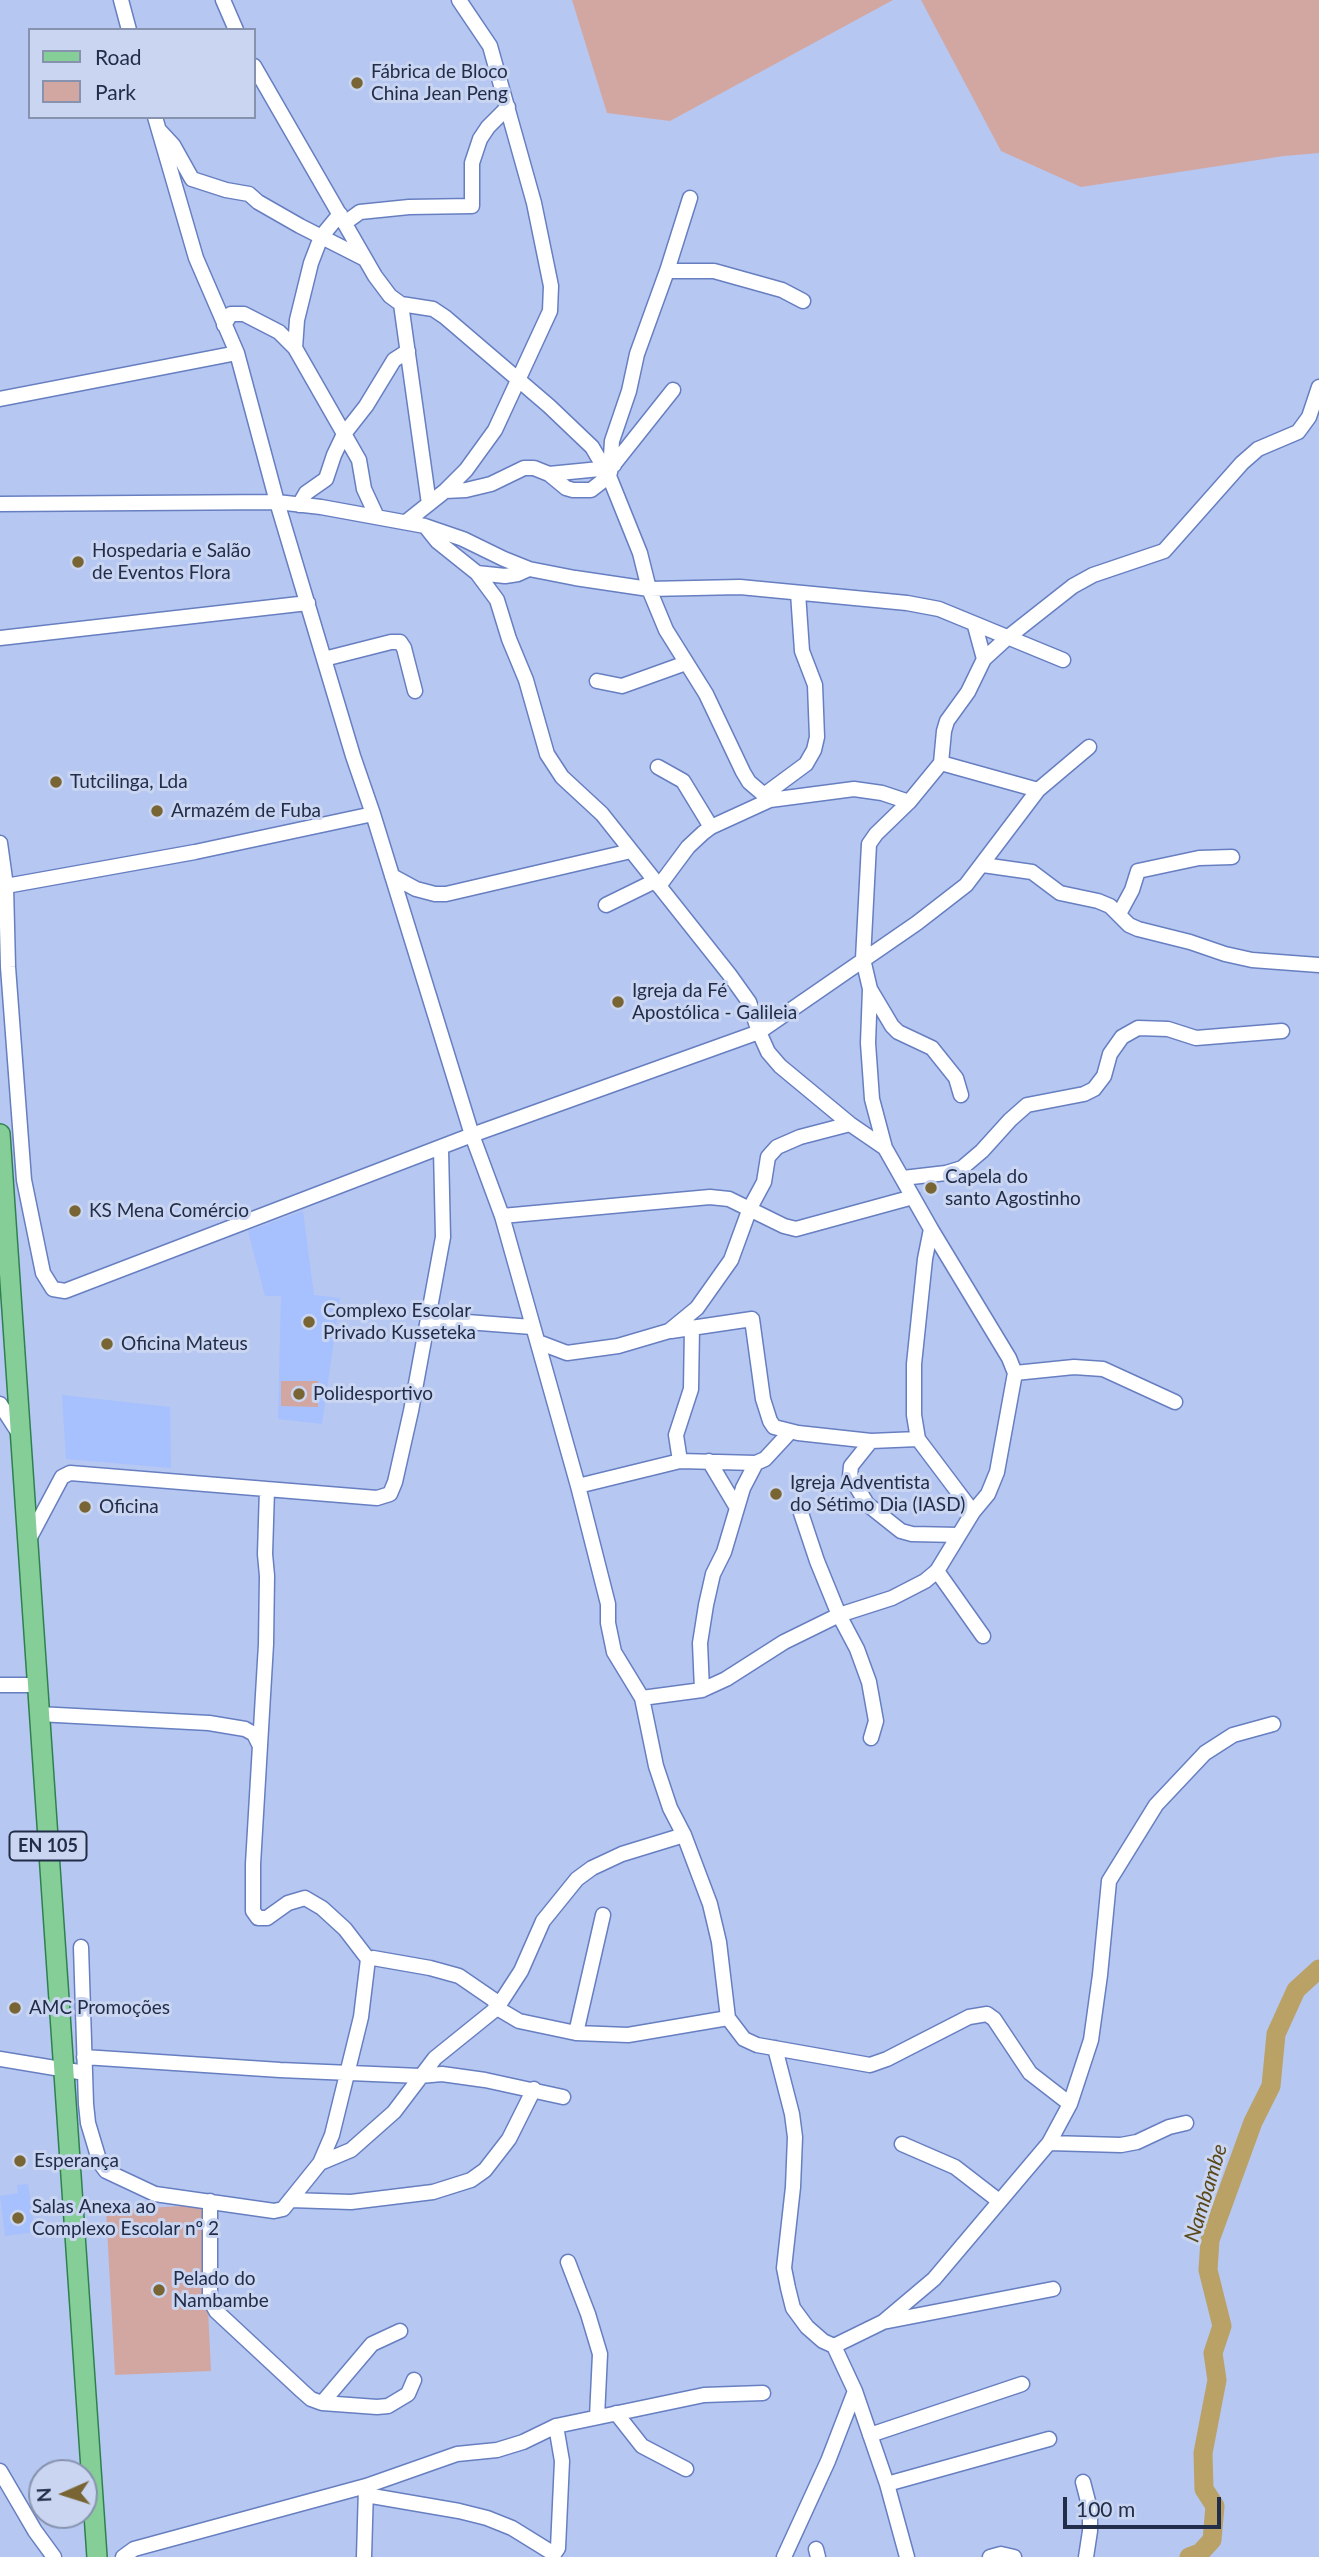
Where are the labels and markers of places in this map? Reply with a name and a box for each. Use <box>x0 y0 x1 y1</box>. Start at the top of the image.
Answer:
place label: Fábrica de Bloco China Jean Peng <box>371 61 508 105</box>
marker: Fábrica de Bloco China Jean Peng <box>349 75 365 91</box>
place label: Hospedaria e Salão de Eventos Flora <box>92 540 251 584</box>
marker: Hospedaria e Salão de Eventos Flora <box>70 554 86 570</box>
place label: Tutcilinga, Lda <box>70 771 188 793</box>
marker: Tutcilinga, Lda <box>48 774 64 790</box>
place label: Armazém de Fuba <box>171 800 321 822</box>
marker: Armazém de Fuba <box>149 803 165 819</box>
place label: Igreja da Fé Apostólica - Galileia <box>632 980 797 1024</box>
marker: Igreja da Fé Apostólica - Galileia <box>610 994 626 1010</box>
place label: Capela do santo Agostinho <box>945 1166 1081 1210</box>
marker: Capela do santo Agostinho <box>923 1180 939 1196</box>
place label: KS Mena Comércio <box>89 1200 249 1222</box>
marker: KS Mena Comércio <box>67 1203 83 1219</box>
place label: Complexo Escolar Privado Kusseteka <box>323 1300 476 1344</box>
marker: Complexo Escolar Privado Kusseteka <box>301 1314 317 1330</box>
place label: Oficina Mateus <box>121 1333 248 1355</box>
marker: Oficina Mateus <box>99 1336 115 1352</box>
place label: Polidesportivo <box>313 1383 433 1405</box>
marker: Polidesportivo <box>291 1386 307 1402</box>
place label: Igreja Adventista do Sétimo Dia (IASD) <box>790 1472 965 1516</box>
marker: Igreja Adventista do Sétimo Dia (IASD) <box>768 1486 784 1502</box>
place label: Oficina <box>99 1496 159 1518</box>
marker: Oficina <box>77 1499 93 1515</box>
place label: AMC Promoções <box>29 1997 170 2019</box>
marker: AMC Promoções <box>7 2000 23 2016</box>
place label: Esperança <box>34 2150 119 2172</box>
marker: Esperança <box>12 2153 28 2169</box>
place label: Salas Anexa ao Complexo Escolar nº 2 <box>32 2196 219 2240</box>
marker: Salas Anexa ao Complexo Escolar nº 2 <box>10 2210 26 2226</box>
place label: Pelado do Nambambe <box>173 2268 269 2312</box>
marker: Pelado do Nambambe <box>151 2282 167 2298</box>

